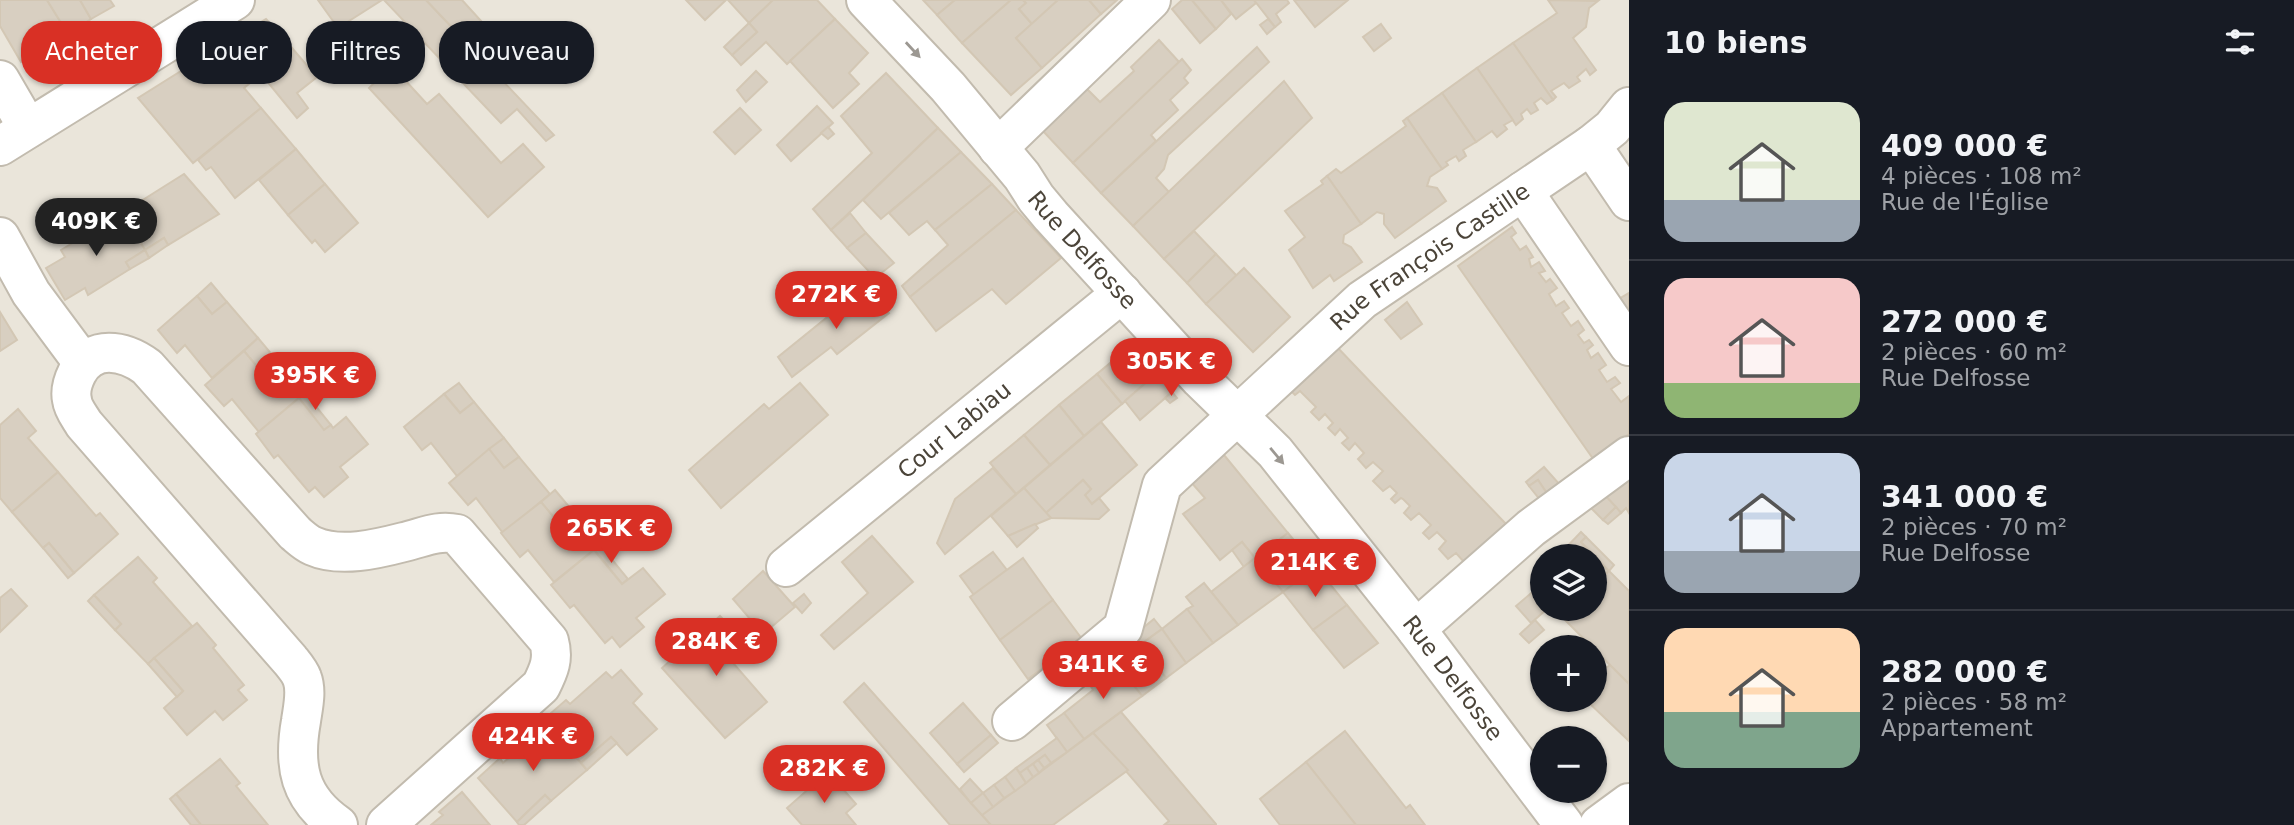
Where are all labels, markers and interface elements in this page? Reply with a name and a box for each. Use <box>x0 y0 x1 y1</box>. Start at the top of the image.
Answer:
chip: Acheter <box>21 21 162 84</box>
chip: Louer <box>176 21 292 84</box>
chip: Filtres <box>306 21 425 84</box>
chip: Nouveau <box>439 21 594 84</box>
icon: filters <box>2221 23 2259 61</box>
text: 10 biens <box>1664 25 1808 60</box>
one-way arrow <box>905 41 921 58</box>
text: 409 000 € <box>1881 128 2048 163</box>
icon: home <box>1720 130 1804 214</box>
text: 4 pièces · 108 m² <box>1881 163 2082 189</box>
street label: Rue François Castille <box>1325 177 1534 336</box>
street label: Rue Delfosse <box>1023 186 1142 314</box>
text: Rue de l'Église <box>1881 189 2049 215</box>
pin: 409K € <box>39 198 153 258</box>
text: 409K € <box>51 208 141 234</box>
pin: 272K € <box>779 272 893 331</box>
text: 272K € <box>791 281 881 307</box>
text: 272 000 € <box>1881 304 2048 339</box>
icon: home <box>1720 306 1804 390</box>
pin: 305K € <box>1114 338 1228 398</box>
text: 2 pièces · 60 m² <box>1881 339 2067 365</box>
text: 305K € <box>1126 348 1216 374</box>
pin: 395K € <box>258 352 372 412</box>
text: 395K € <box>270 362 360 388</box>
text: Rue Delfosse <box>1881 365 2031 391</box>
street label: Cour Labiau <box>892 376 1016 484</box>
one-way arrow <box>1269 447 1284 464</box>
text: 341 000 € <box>1881 479 2048 514</box>
icon: home <box>1720 481 1804 565</box>
pin: 265K € <box>554 505 668 565</box>
text: 2 pièces · 70 m² <box>1881 514 2067 540</box>
text: 265K € <box>566 515 656 541</box>
pin: 214K € <box>1258 540 1372 599</box>
text: Rue Delfosse <box>1881 540 2031 566</box>
map controls <box>1530 544 1607 803</box>
button: layers <box>1530 544 1607 621</box>
text: 214K € <box>1270 549 1360 575</box>
street label: Rue Delfosse <box>1397 610 1508 746</box>
pin: 284K € <box>659 618 773 678</box>
text: 284K € <box>671 628 761 654</box>
button: + <box>1530 635 1607 712</box>
pin: 341K € <box>1046 642 1160 701</box>
text: 341K € <box>1058 651 1148 677</box>
text: 282 000 € <box>1881 654 2048 689</box>
icon: home <box>1720 656 1804 740</box>
text: 2 pièces · 58 m² <box>1881 689 2067 715</box>
pin: 424K € <box>476 714 590 773</box>
text: Appartement <box>1881 715 2033 741</box>
text: 424K € <box>488 723 578 749</box>
button: − <box>1530 726 1607 803</box>
pin: 282K € <box>767 746 881 805</box>
text: 282K € <box>779 755 869 781</box>

